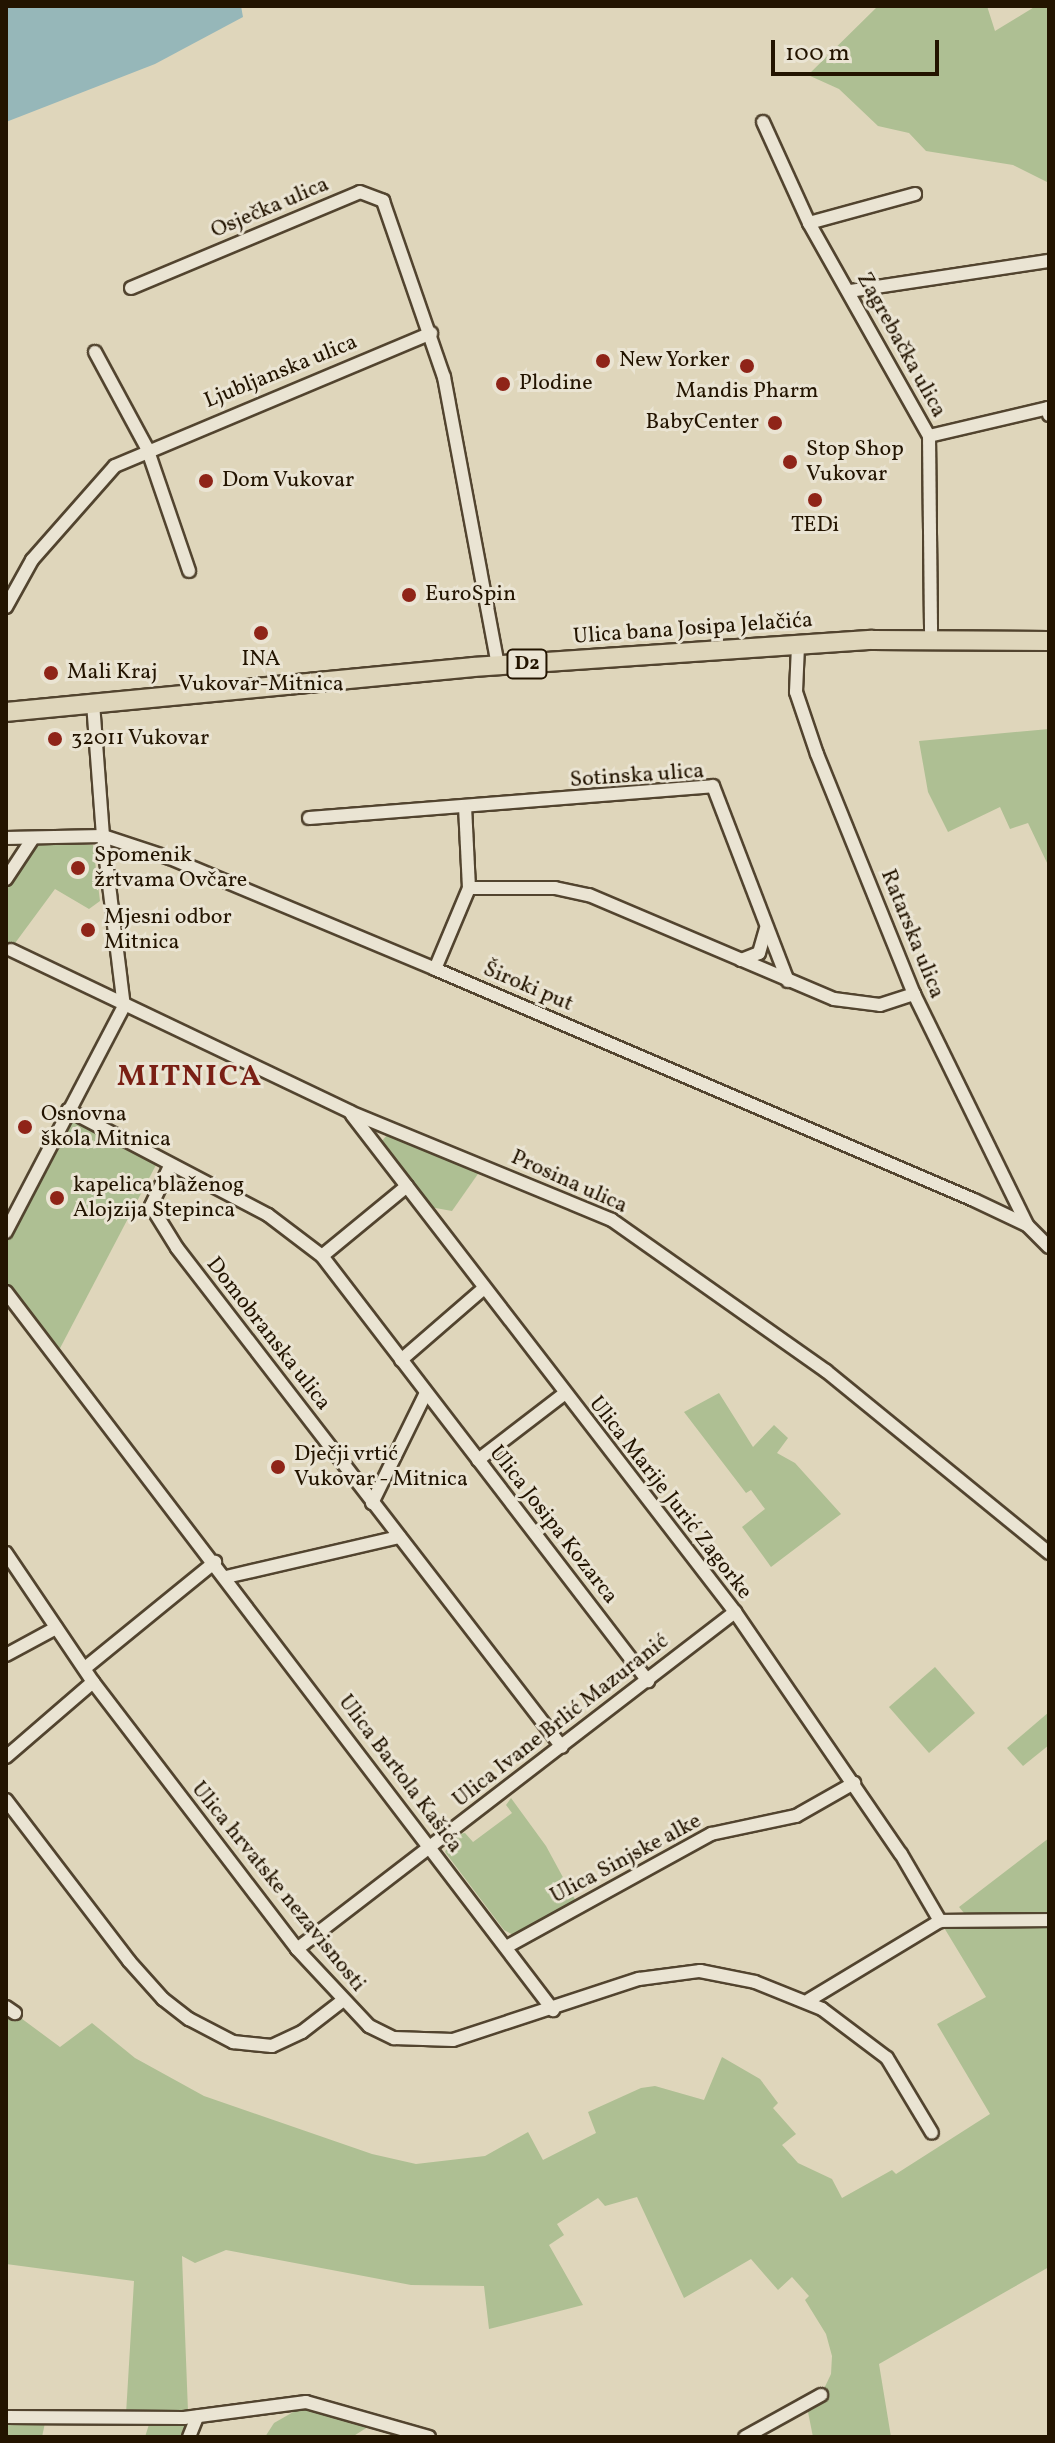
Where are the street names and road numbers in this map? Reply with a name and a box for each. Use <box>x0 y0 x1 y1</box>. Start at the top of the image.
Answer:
street label: Osječka ulica <box>207 171 333 245</box>
street label: Zagrebačka ulica <box>850 268 952 422</box>
street label: Ljubljanska ulica <box>201 329 361 415</box>
street label: Ulica bana Josipa Jelačića <box>572 607 814 651</box>
road number: D2 <box>505 648 549 680</box>
street label: Sotinska ulica <box>569 758 705 794</box>
street label: Ratarska ulica <box>874 866 950 1002</box>
street label: Široki put <box>479 956 577 1018</box>
street label: Prosina ulica <box>507 1145 631 1219</box>
street label: Domobranska ulica <box>200 1252 336 1416</box>
street label: Ulica Marije Jurić Zagorke <box>583 1391 757 1605</box>
street label: Ulica Josipa Kozarca <box>483 1440 623 1610</box>
street label: Ulica Ivane Brlić Mazuranić <box>448 1629 674 1813</box>
street label: Ulica Bartola Kašića <box>332 1690 468 1858</box>
street label: Ulica hrvatske nezavisnosti <box>185 1777 371 1997</box>
street label: Ulica Sinjske alke <box>546 1808 706 1910</box>

